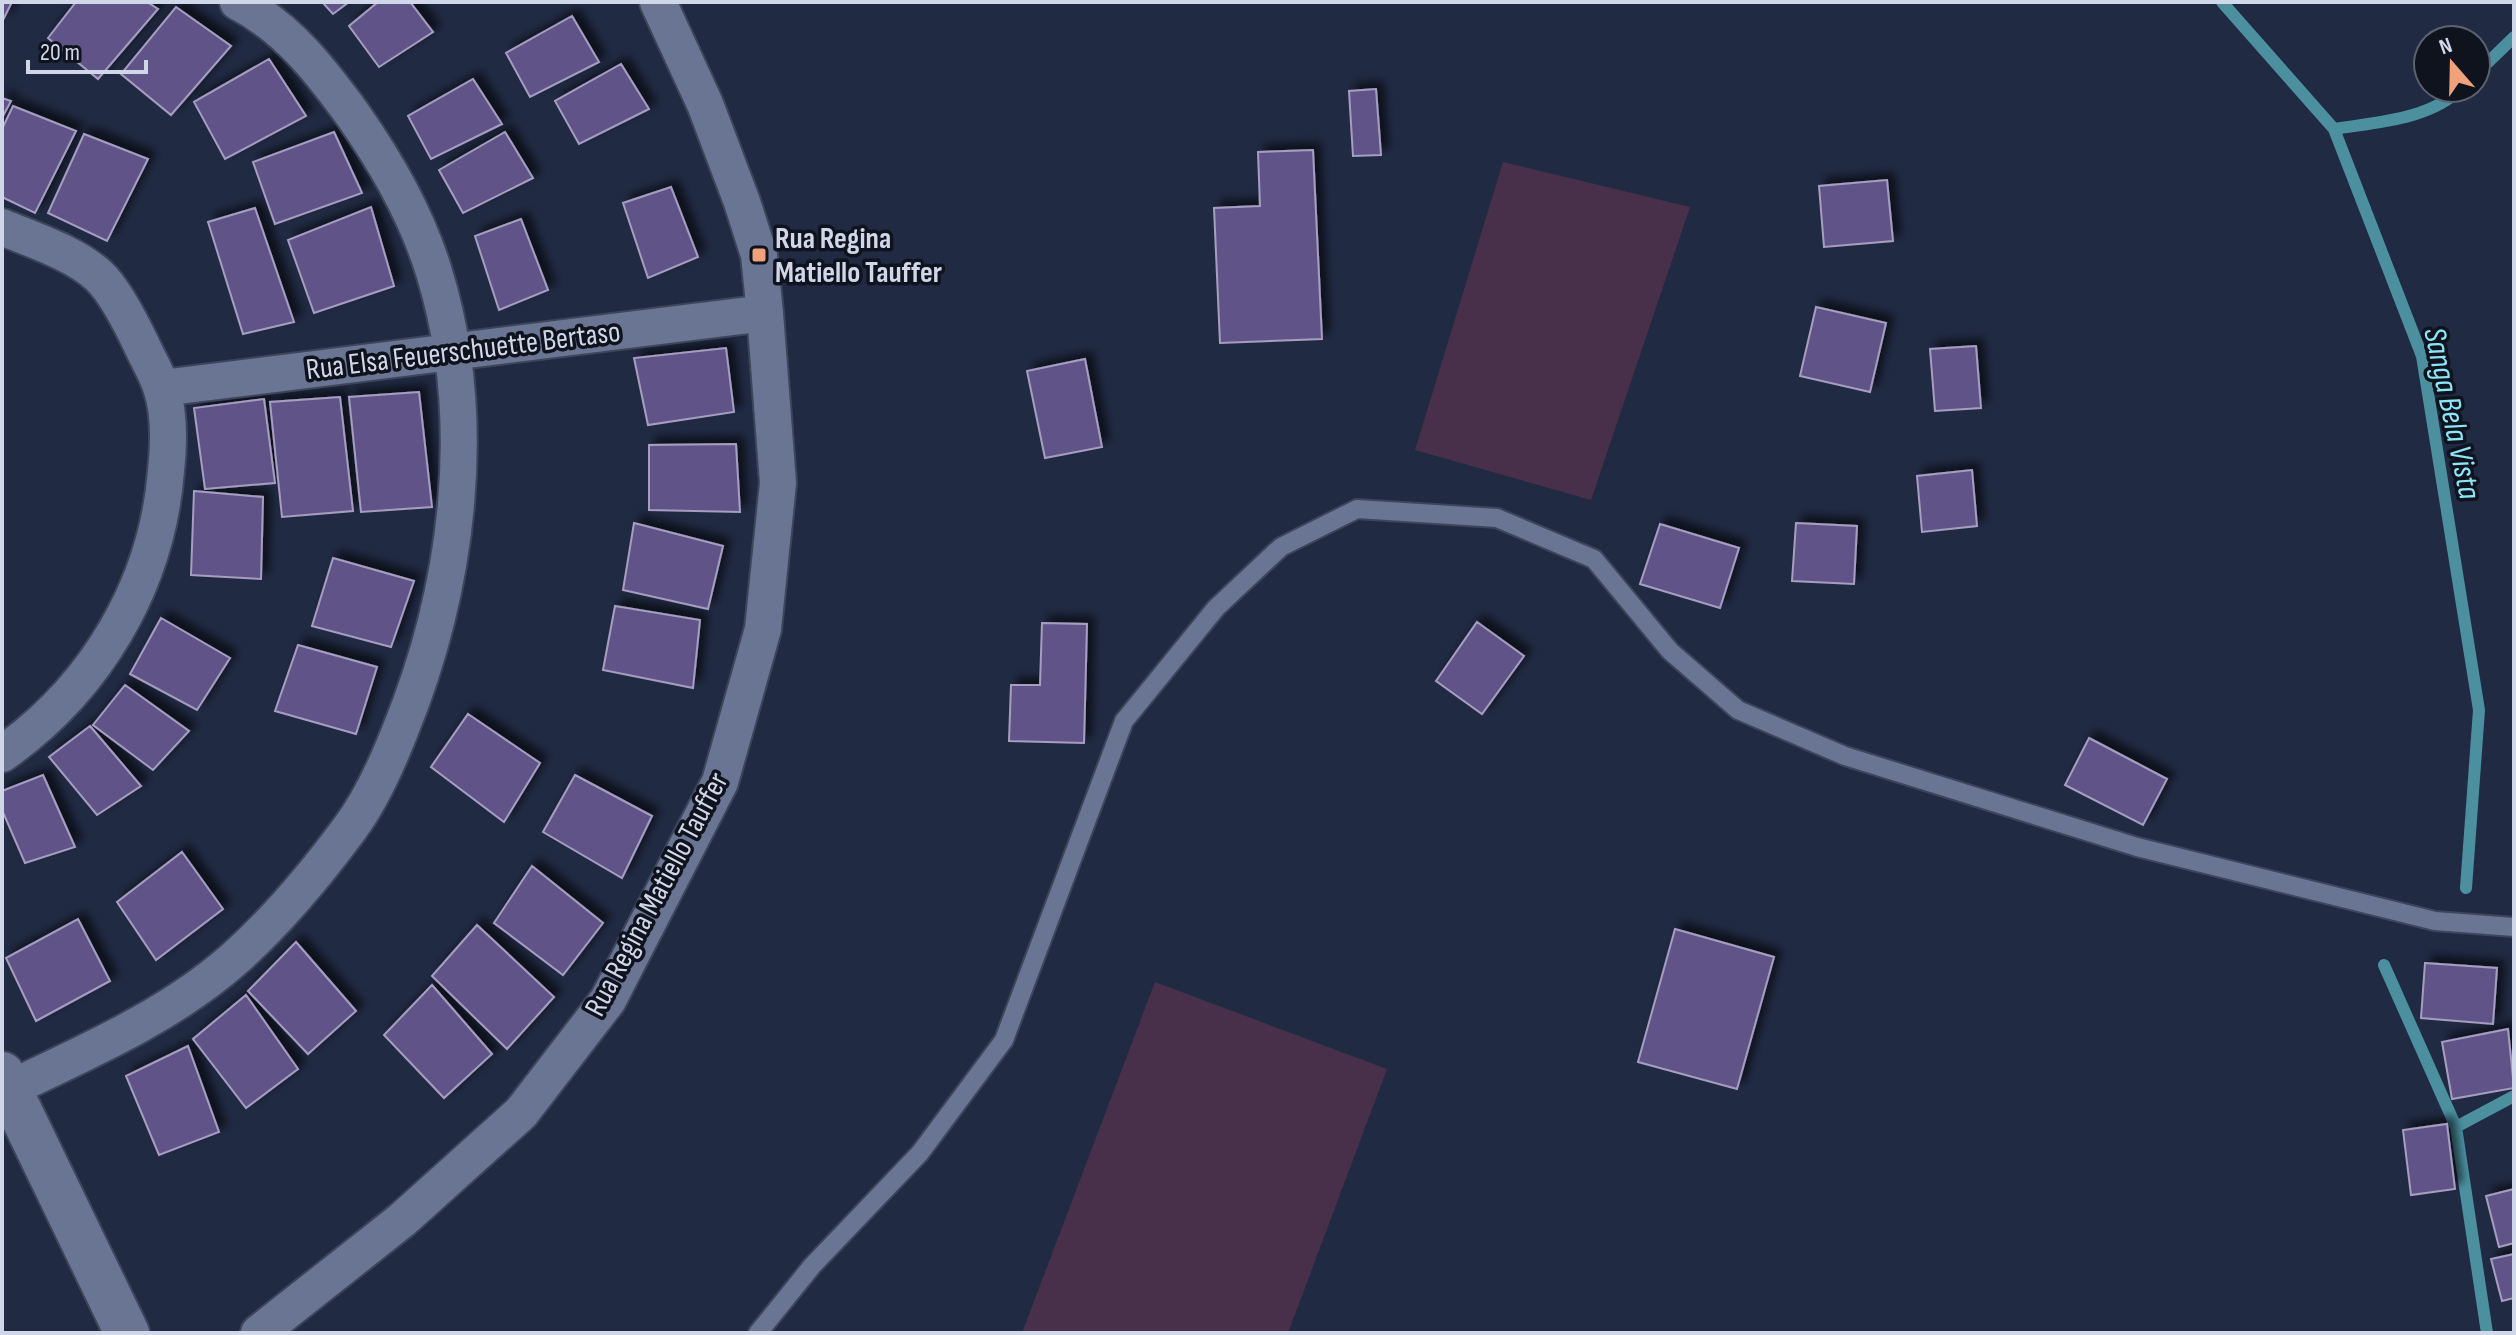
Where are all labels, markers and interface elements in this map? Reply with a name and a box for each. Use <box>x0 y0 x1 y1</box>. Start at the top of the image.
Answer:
scale bar <box>28 24 146 74</box>
north arrow <box>2412 24 2492 104</box>
text: N <box>2436 32 2456 61</box>
text: 20 m <box>40 38 80 67</box>
place label: Rua Regina Matiello Tauffer <box>775 221 942 291</box>
marker: Rua Regina Matiello Tauffer <box>750 246 768 264</box>
street label: Rua Elsa Feuerschuette Bertaso <box>304 314 622 388</box>
water label: Sanga Bela Vista <box>2414 324 2489 503</box>
street label: Rua Regina Matiello Tauffer <box>577 766 737 1023</box>

